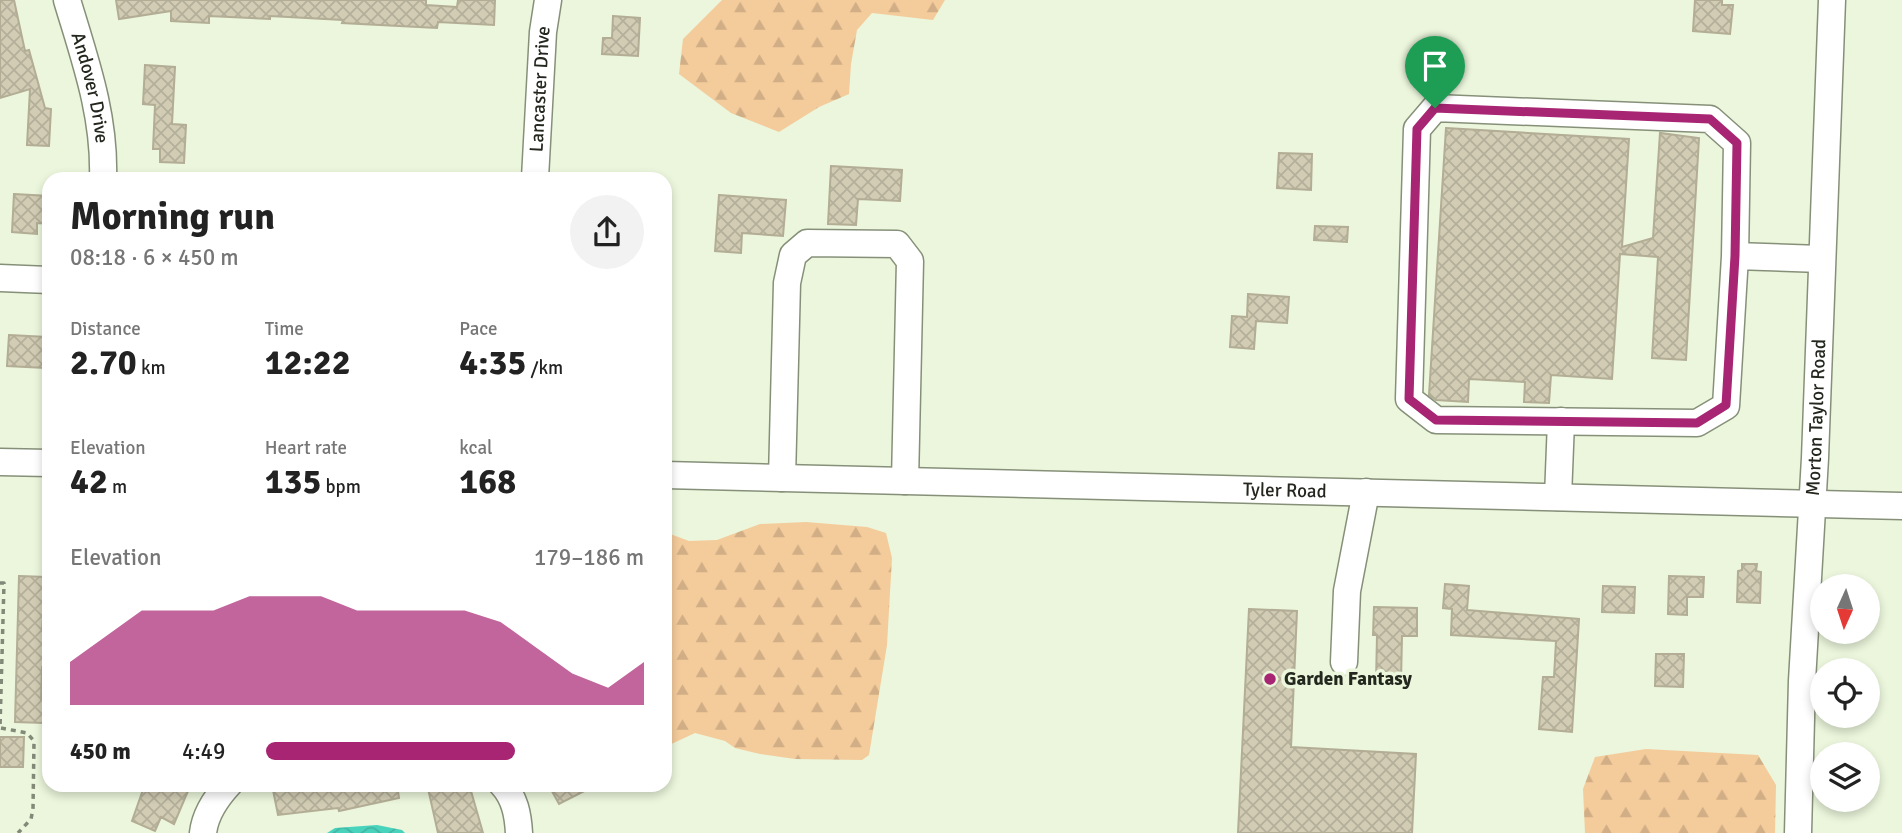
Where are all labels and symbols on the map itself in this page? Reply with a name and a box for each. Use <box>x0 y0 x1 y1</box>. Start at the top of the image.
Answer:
street label: Lancaster Drive <box>524 24 556 153</box>
street label: Andover Drive <box>66 29 114 144</box>
pin <box>1405 36 1465 108</box>
street label: Morton Taylor Road <box>1801 339 1831 497</box>
street label: Tyler Road <box>1243 477 1327 504</box>
north arrow <box>1810 574 1880 644</box>
place label: Garden Fantasy <box>1284 667 1413 691</box>
marker: Garden Fantasy <box>1262 671 1278 687</box>

